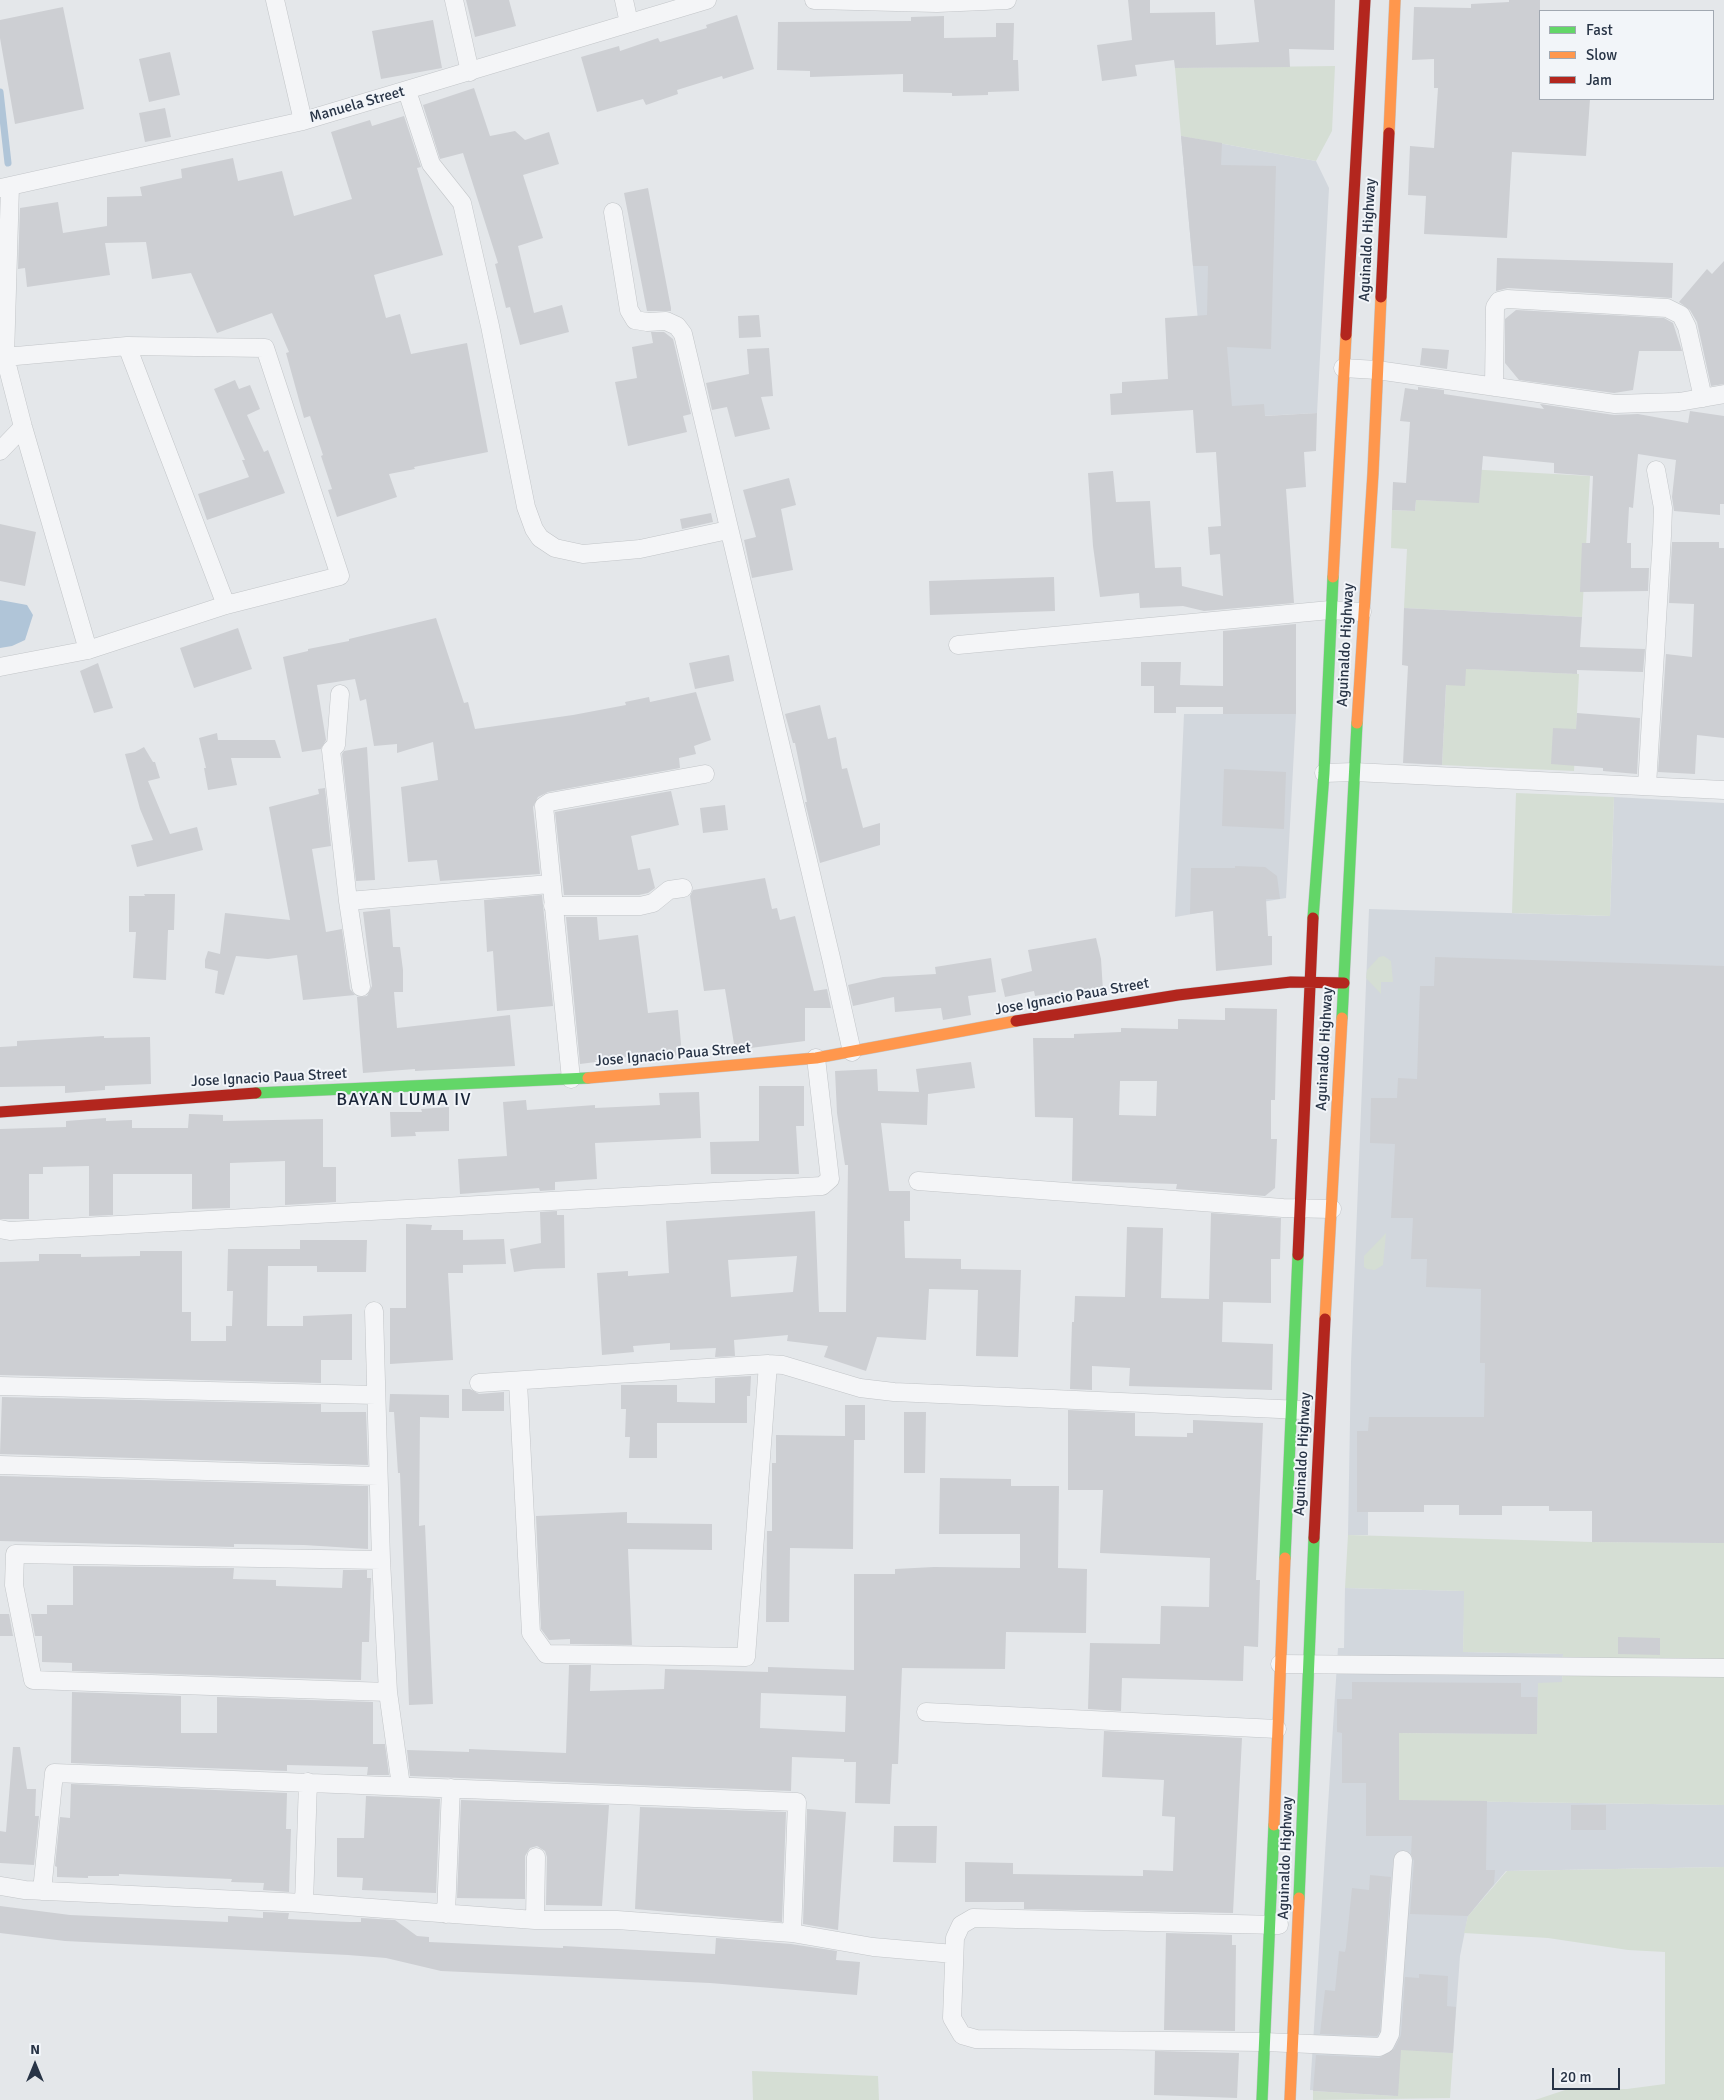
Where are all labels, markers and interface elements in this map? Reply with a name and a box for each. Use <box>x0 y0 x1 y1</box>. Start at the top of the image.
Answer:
legend <box>1539 10 1714 100</box>
text: Fast <box>1586 21 1613 39</box>
text: Slow <box>1586 46 1617 64</box>
text: Jam <box>1586 71 1612 89</box>
street label: Manuela Street <box>307 83 407 127</box>
street label: Aguinaldo Highway <box>1356 178 1380 302</box>
street label: Aguinaldo Highway <box>1334 583 1358 707</box>
street label: Jose Ignacio Paua Street <box>993 975 1151 1019</box>
street label: Aguinaldo Highway <box>1313 987 1337 1111</box>
street label: Jose Ignacio Paua Street <box>594 1039 752 1071</box>
street label: Jose Ignacio Paua Street <box>190 1065 348 1091</box>
district label: BAYAN LUMA IV <box>335 1089 473 1111</box>
street label: Aguinaldo Highway <box>1291 1392 1315 1516</box>
street label: Aguinaldo Highway <box>1275 1796 1297 1920</box>
north arrow <box>10 2040 60 2090</box>
text: N <box>30 2041 40 2058</box>
scale bar <box>1554 2058 1622 2090</box>
text: 20 m <box>1560 2068 1591 2086</box>

